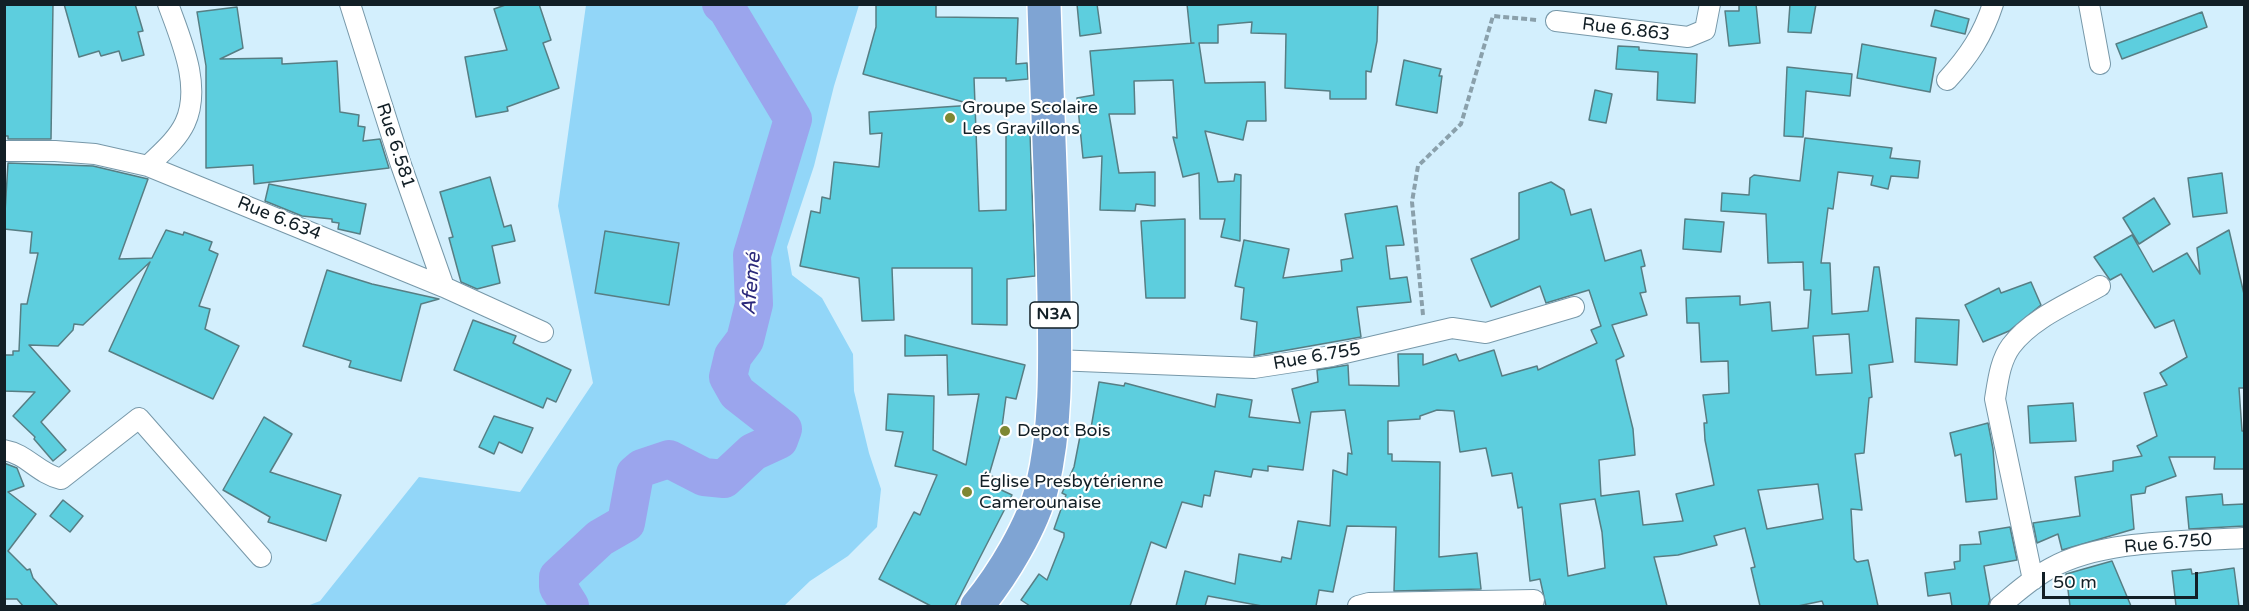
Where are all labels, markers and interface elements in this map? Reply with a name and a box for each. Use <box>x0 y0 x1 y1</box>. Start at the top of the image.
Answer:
street label: Rue 6.863 <box>1581 14 1671 46</box>
place label: Groupe Scolaire Les Gravillons <box>962 97 1098 140</box>
street label: Rue 6.581 <box>371 101 419 191</box>
marker: Groupe Scolaire Les Gravillons <box>943 111 957 125</box>
street label: Rue 6.634 <box>234 192 324 246</box>
water label: Afemé <box>737 252 767 316</box>
road number: N3A <box>1030 302 1078 328</box>
street label: Rue 6.755 <box>1272 339 1362 375</box>
place label: Depot Bois <box>1017 420 1111 442</box>
marker: Depot Bois <box>998 424 1012 438</box>
place label: Église Presbytérienne Camerounaise <box>979 471 1163 514</box>
marker: Église Presbytérienne Camerounaise <box>960 485 974 499</box>
street label: Rue 6.750 <box>2123 529 2213 559</box>
scale bar <box>2045 560 2201 598</box>
text: 50 m <box>2053 571 2097 593</box>

